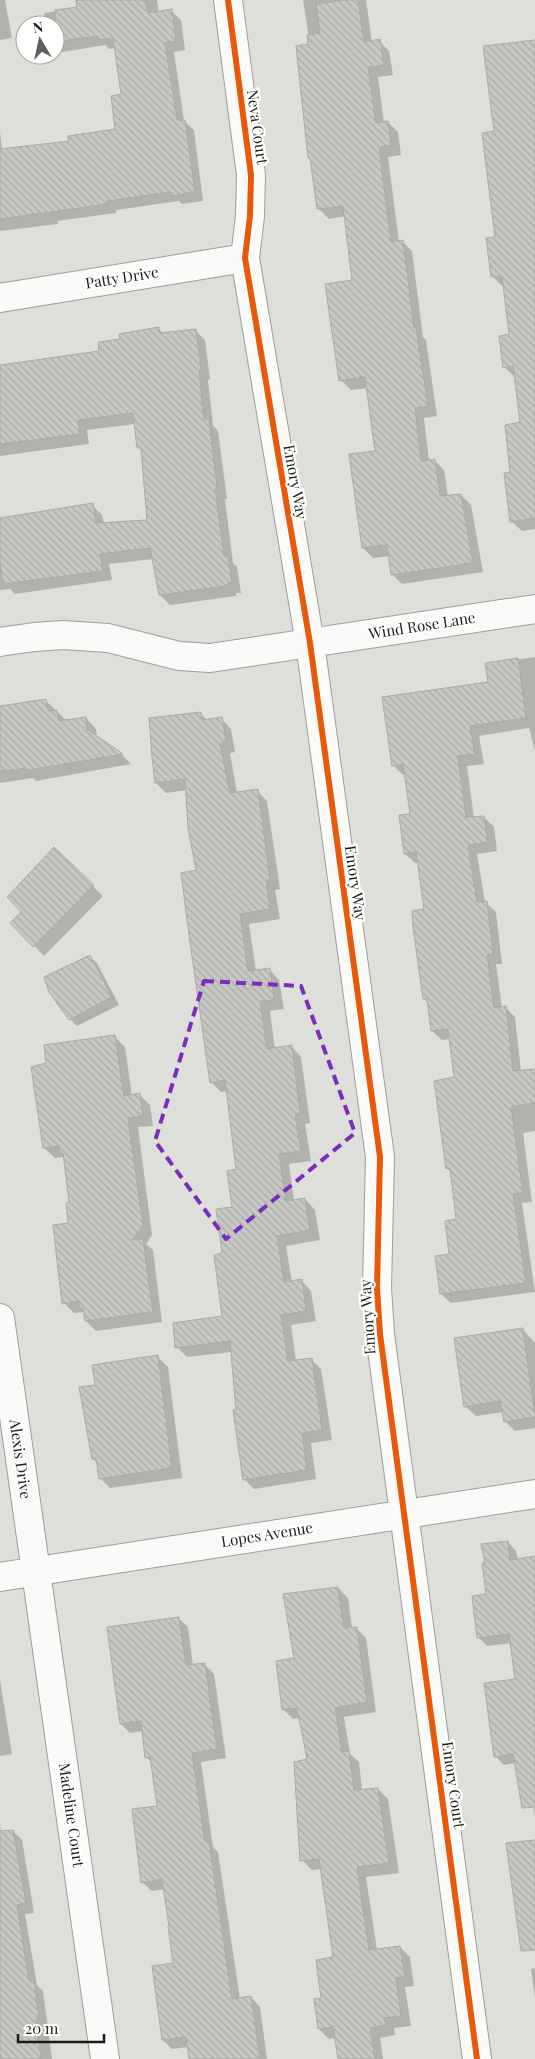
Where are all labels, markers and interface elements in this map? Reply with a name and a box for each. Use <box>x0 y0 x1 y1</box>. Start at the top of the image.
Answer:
north arrow <box>15 15 65 65</box>
text: N <box>31 16 44 37</box>
street label: Neva Court <box>243 88 273 166</box>
street label: Patty Drive <box>84 261 160 293</box>
street label: Emory Way <box>280 443 312 521</box>
street label: Wind Rose Lane <box>366 607 477 643</box>
street label: Emory Way <box>341 844 371 922</box>
street label: Emory Way <box>354 1278 380 1355</box>
street label: Alexis Drive <box>5 1417 36 1500</box>
street label: Lopes Avenue <box>219 1517 314 1551</box>
street label: Emory Court <box>438 1740 470 1830</box>
street label: Madeline Court <box>55 1761 89 1869</box>
scale bar <box>18 2012 104 2044</box>
text: 20 m <box>25 2018 59 2038</box>

